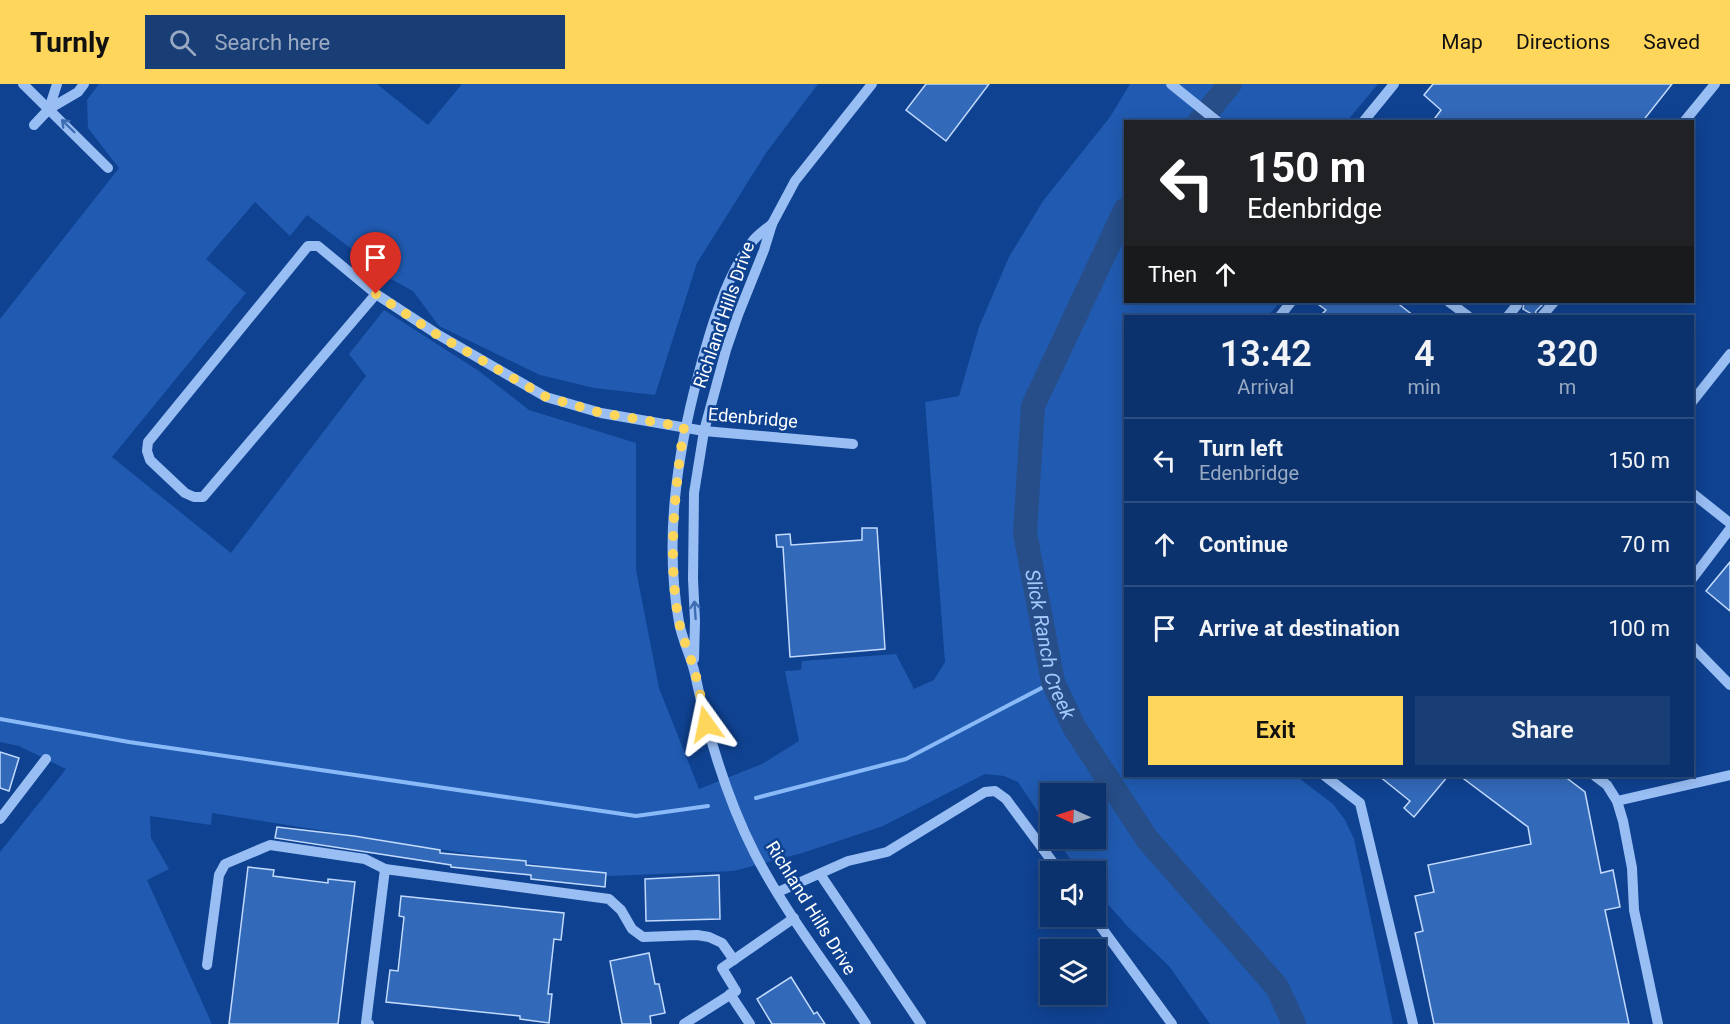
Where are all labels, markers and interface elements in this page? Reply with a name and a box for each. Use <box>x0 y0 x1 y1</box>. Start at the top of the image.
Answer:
search box <box>145 15 565 69</box>
text: Turnly <box>30 26 109 59</box>
icon: search <box>166 26 199 59</box>
text: Search here <box>214 30 330 55</box>
text: Map <box>1441 30 1483 54</box>
text: Directions <box>1516 30 1610 54</box>
text: Saved <box>1643 30 1700 54</box>
one-way arrow <box>60 119 75 134</box>
text: 150 m <box>1247 143 1366 192</box>
icon: left <box>1148 144 1226 222</box>
text: Edenbridge <box>1247 193 1382 225</box>
pin <box>350 232 401 294</box>
street label: Richland Hills Drive <box>689 239 758 391</box>
icon: arrive <box>359 241 392 274</box>
icon: ahead <box>1209 258 1242 291</box>
text: Then <box>1148 262 1197 287</box>
text: 13:42 <box>1220 333 1312 375</box>
text: 4 <box>1414 333 1434 375</box>
text: 320 <box>1537 333 1598 375</box>
text: Arrival <box>1237 375 1294 399</box>
text: min <box>1407 375 1441 399</box>
text: m <box>1559 375 1576 399</box>
street label: Edenbridge <box>707 403 799 432</box>
text: Turn left <box>1199 436 1283 461</box>
icon: left <box>1148 444 1181 477</box>
text: 150 m <box>1608 448 1670 473</box>
text: Edenbridge <box>1199 461 1299 485</box>
icon: ahead <box>1148 528 1181 561</box>
text: Continue <box>1199 532 1288 557</box>
text: 70 m <box>1621 532 1670 557</box>
water label: Slick Ranch Creek <box>1020 567 1081 724</box>
one-way arrow <box>689 601 700 621</box>
icon: arrive <box>1148 612 1181 645</box>
text: Arrive at destination <box>1199 616 1400 641</box>
text: 100 m <box>1608 616 1670 641</box>
position arrow <box>674 692 738 756</box>
button: Exit <box>1148 696 1403 765</box>
button: Share <box>1415 696 1670 765</box>
north arrow <box>1040 783 1106 849</box>
map controls <box>1040 783 1106 1005</box>
street label: Richland Hills Drive <box>762 837 861 978</box>
button: sound <box>1040 861 1106 927</box>
button: layers <box>1040 939 1106 1005</box>

